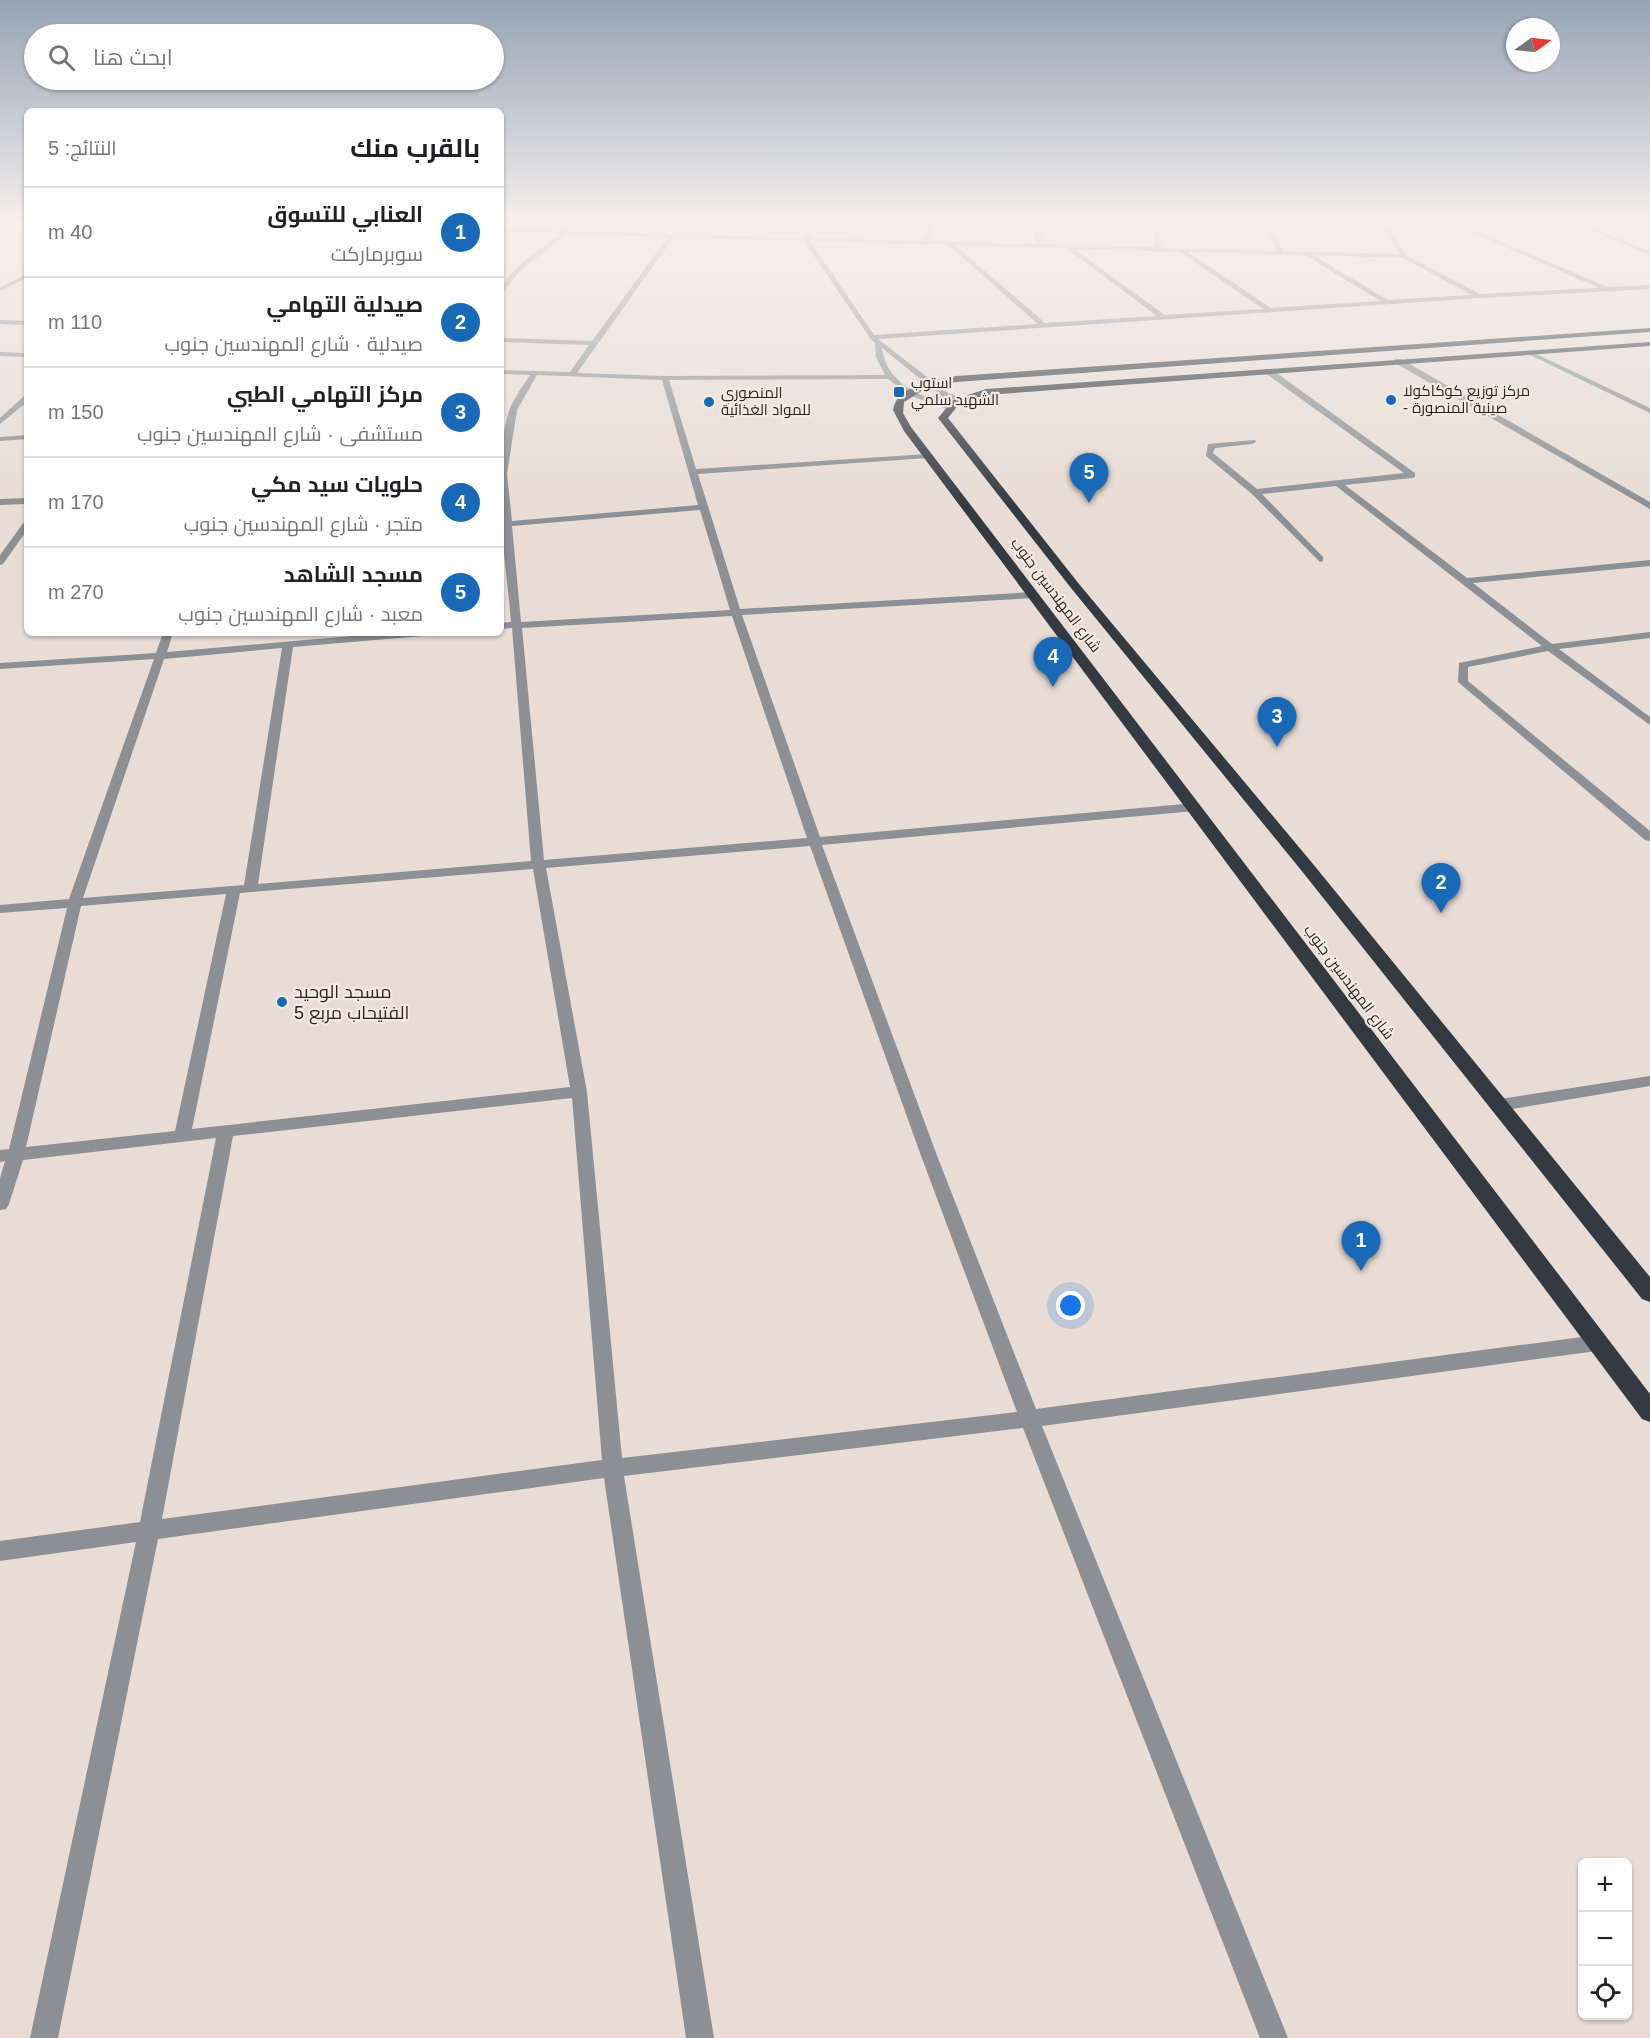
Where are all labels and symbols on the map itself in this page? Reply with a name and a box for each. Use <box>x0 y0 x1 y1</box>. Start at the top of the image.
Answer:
north arrow <box>1506 18 1560 72</box>
place label: استوب الشهيد سلمي <box>911 374 999 412</box>
place label: مركز توزيع كوكاكولا - صينية المنصورة <box>1403 382 1530 417</box>
place label: المنصوري للمواد الغذائية <box>721 384 811 419</box>
marker: استوب الشهيد سلمي <box>892 385 906 399</box>
marker: مركز توزيع كوكاكولا - صينية المنصورة <box>1384 393 1398 407</box>
marker: المنصوري للمواد الغذائية <box>702 395 716 409</box>
pin: 5 <box>1070 454 1108 503</box>
street label: شارع المهندسين جنوب <box>1006 534 1105 657</box>
pin: 4 <box>1034 638 1072 687</box>
pin: 3 <box>1258 698 1296 747</box>
pin: 2 <box>1422 864 1460 913</box>
street label: شارع المهندسين جنوب <box>1299 921 1398 1044</box>
place label: مسجد الوحيد الفتيحاب مربع 5 <box>294 982 409 1025</box>
marker: مسجد الوحيد الفتيحاب مربع 5 <box>275 995 289 1009</box>
pin: 1 <box>1342 1222 1380 1271</box>
your location <box>1056 1291 1085 1320</box>

